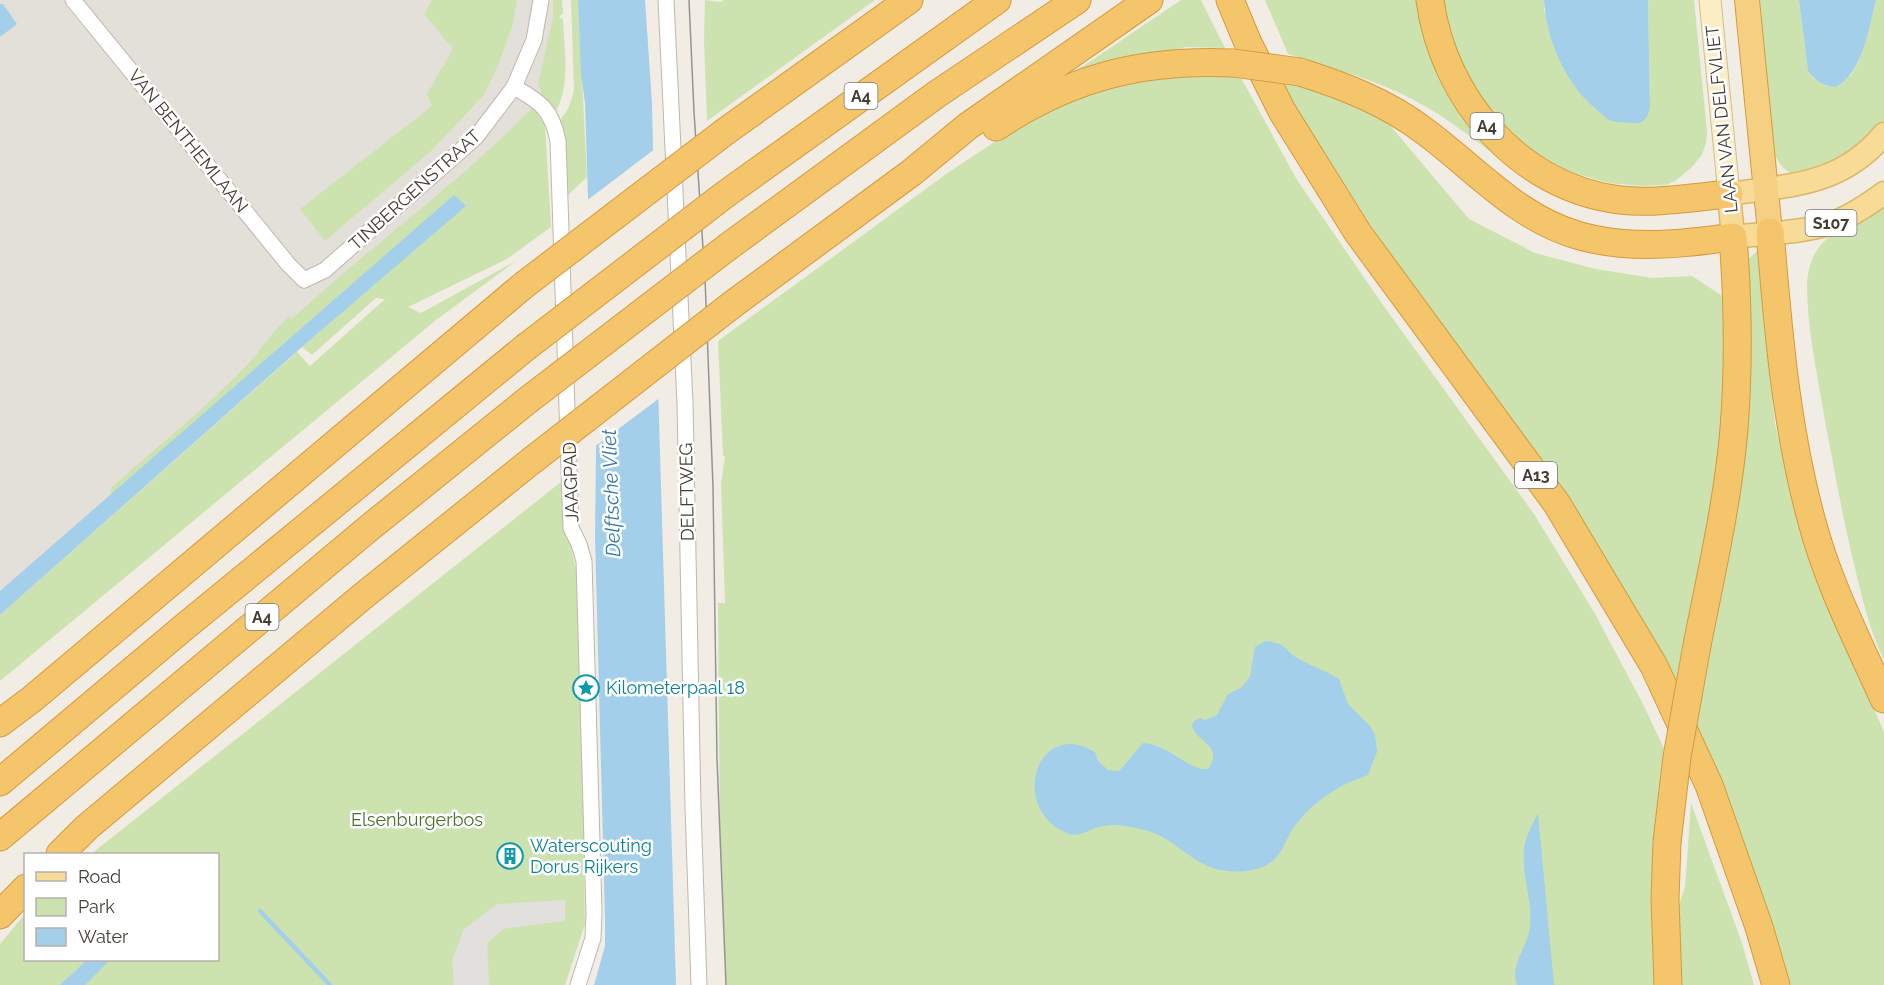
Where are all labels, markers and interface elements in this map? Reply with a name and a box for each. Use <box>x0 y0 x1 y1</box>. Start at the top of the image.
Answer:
street label: LAAN VAN DELFVLIET <box>1701 24 1742 214</box>
street label: VAN BENTHEMLAAN <box>124 65 253 217</box>
road number: A4 <box>844 83 878 109</box>
road number: A4 <box>1470 113 1504 139</box>
street label: TINBERGENSTRAAT <box>345 125 485 254</box>
road number: S107 <box>1806 210 1856 236</box>
water label: Delftsche Vliet <box>597 428 625 557</box>
street label: JAAGPAD <box>559 441 582 523</box>
street label: DELFTWEG <box>675 443 698 541</box>
road number: A13 <box>1515 462 1557 488</box>
road number: A4 <box>246 604 278 630</box>
place icon: Kilometerpaal 18 <box>571 673 601 703</box>
place label: Kilometerpaal 18 <box>606 677 745 698</box>
park label: Elsenburgerbos <box>351 809 483 830</box>
place label: Waterscouting Dorus Rijkers <box>530 835 652 877</box>
building icon: Waterscouting Dorus Rijkers <box>495 841 525 871</box>
legend <box>24 853 219 961</box>
text: Road <box>78 866 121 887</box>
text: Park <box>78 896 115 917</box>
text: Water <box>78 926 129 947</box>

